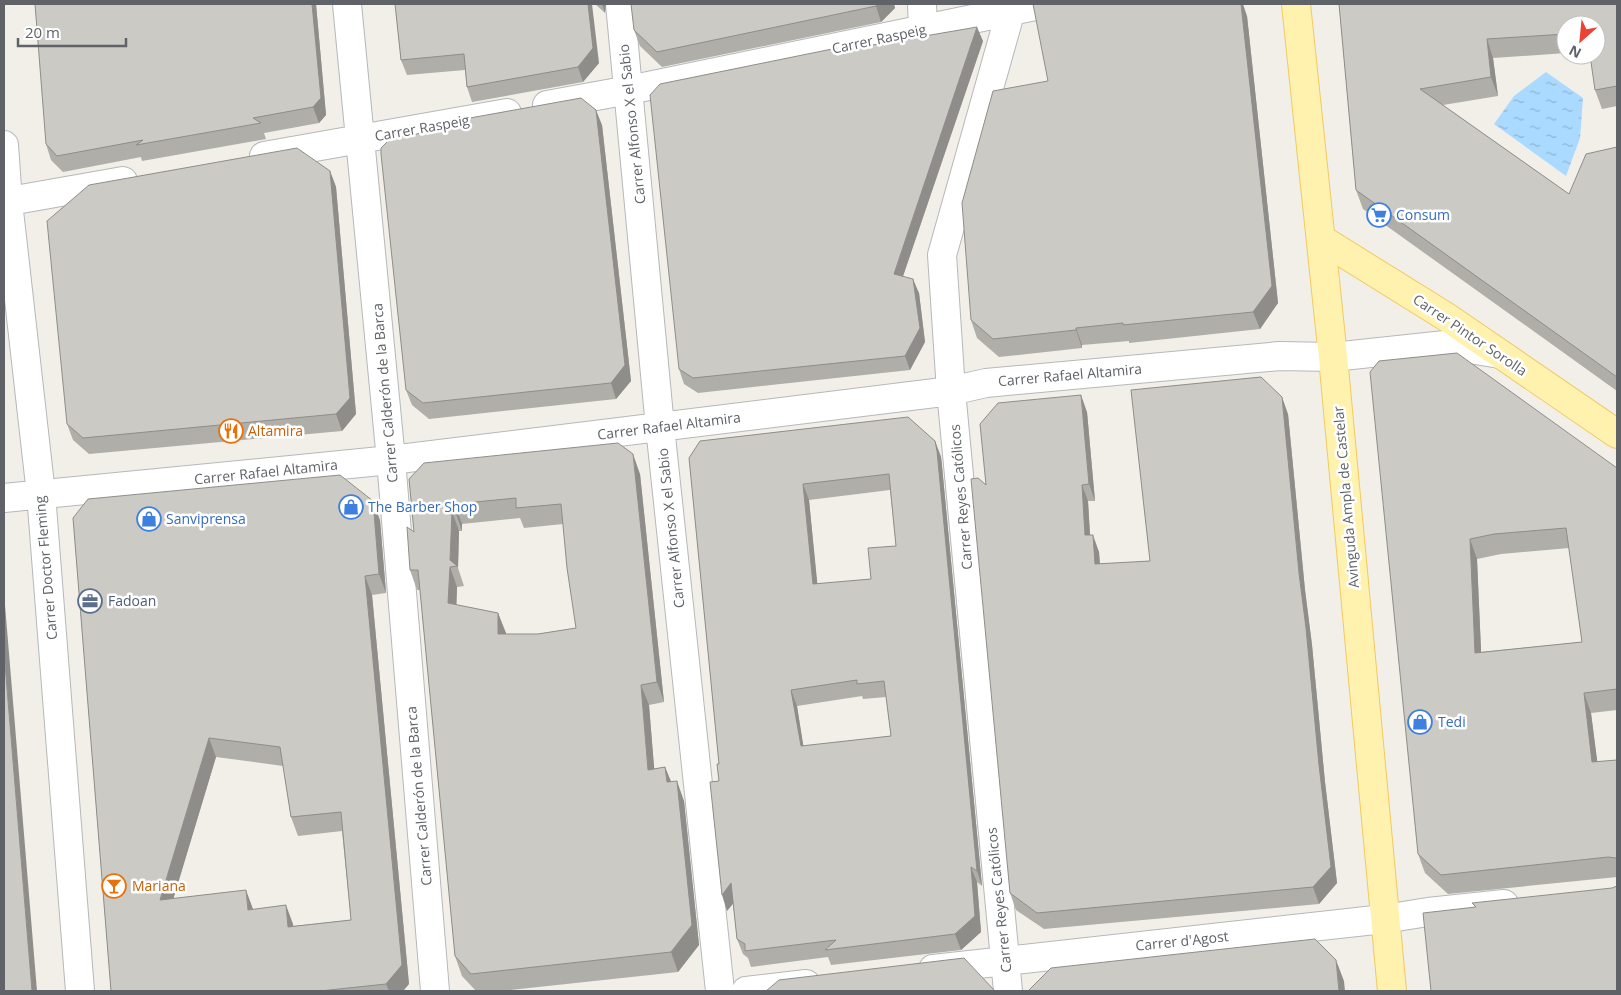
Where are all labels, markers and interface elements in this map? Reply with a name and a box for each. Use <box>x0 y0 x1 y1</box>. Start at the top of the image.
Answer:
scale bar <box>18 15 125 47</box>
north arrow <box>1556 15 1606 65</box>
street label: Carrer Raspeig <box>830 19 928 58</box>
text: 20 m <box>25 22 60 42</box>
text: N <box>1565 41 1584 63</box>
street label: Carrer Alfonso X el Sabio <box>614 43 649 205</box>
street label: Carrer Raspeig <box>373 110 471 145</box>
supermarket icon: Consum <box>1366 202 1392 228</box>
place label: Consum <box>1396 205 1450 224</box>
street label: Carrer Pintor Sorolla <box>1410 289 1531 380</box>
street label: Carrer Calderón de la Barca <box>367 302 402 484</box>
street label: Carrer Rafael Altamira <box>997 359 1143 390</box>
street label: Avinguda Ampla de Castelar <box>1328 405 1363 589</box>
street label: Carrer Rafael Altamira <box>596 407 742 444</box>
restaurant icon: Altamira <box>218 418 244 444</box>
place label: Altamira <box>248 421 303 440</box>
street label: Carrer Reyes Católicos <box>945 423 976 571</box>
street label: Carrer Alfonso X el Sabio <box>653 447 688 609</box>
street label: Carrer Rafael Altamira <box>193 455 339 488</box>
shop icon: The Barber Shop <box>338 494 364 520</box>
street label: Carrer Doctor Fleming <box>30 495 61 641</box>
place label: The Barber Shop <box>368 497 477 516</box>
shop icon: Sanviprensa <box>136 506 162 532</box>
place label: Sanviprensa <box>166 509 246 528</box>
office icon: Fadoan <box>77 588 103 614</box>
place label: Fadoan <box>108 591 156 610</box>
street label: Carrer Calderón de la Barca <box>401 705 436 887</box>
shop icon: Tedi <box>1407 709 1433 735</box>
place label: Tedi <box>1438 712 1466 731</box>
street label: Carrer Reyes Católicos <box>981 826 1016 974</box>
bar icon: Mariana <box>101 873 127 899</box>
place label: Mariana <box>132 876 186 895</box>
street label: Carrer d'Agost <box>1134 926 1229 955</box>

